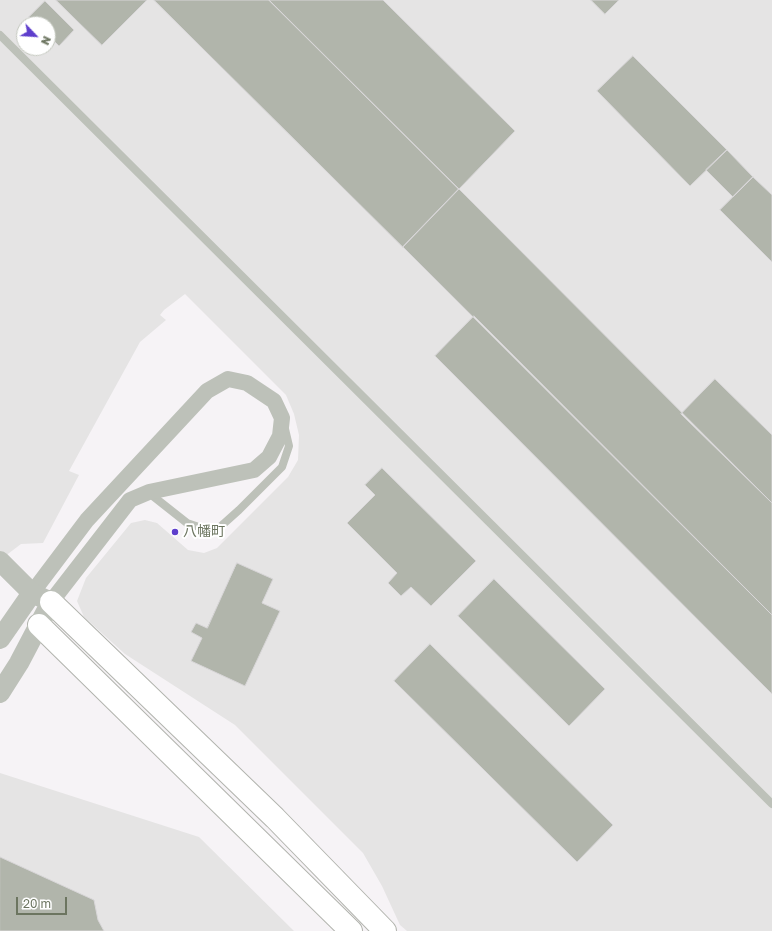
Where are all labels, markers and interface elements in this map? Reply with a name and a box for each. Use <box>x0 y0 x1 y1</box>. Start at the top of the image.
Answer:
north arrow <box>16 16 56 56</box>
text: N <box>39 34 54 47</box>
place label: 八幡町 <box>183 524 225 540</box>
marker: 八幡町 <box>170 527 180 537</box>
scale bar <box>18 889 69 915</box>
text: 20 m <box>23 896 51 911</box>

